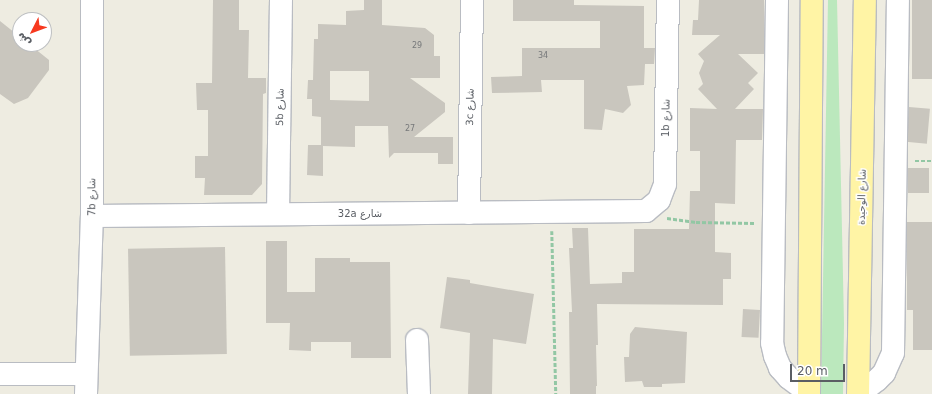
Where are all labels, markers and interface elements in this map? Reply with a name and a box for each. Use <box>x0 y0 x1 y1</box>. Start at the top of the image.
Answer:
north arrow <box>12 12 52 52</box>
text: ش <box>14 30 33 50</box>
house number: 29 <box>412 41 422 51</box>
house number: 34 <box>538 51 548 61</box>
street label: 5b شارع <box>274 88 286 126</box>
street label: 3c شارع <box>464 88 476 126</box>
street label: 1b شارع <box>660 99 672 137</box>
house number: 27 <box>405 124 415 134</box>
street label: شارع الوحيدة <box>856 169 868 225</box>
street label: 7b شارع <box>86 178 98 216</box>
street label: 32a شارع <box>338 208 382 220</box>
scale bar <box>792 356 847 382</box>
text: 20 m <box>797 364 828 378</box>

